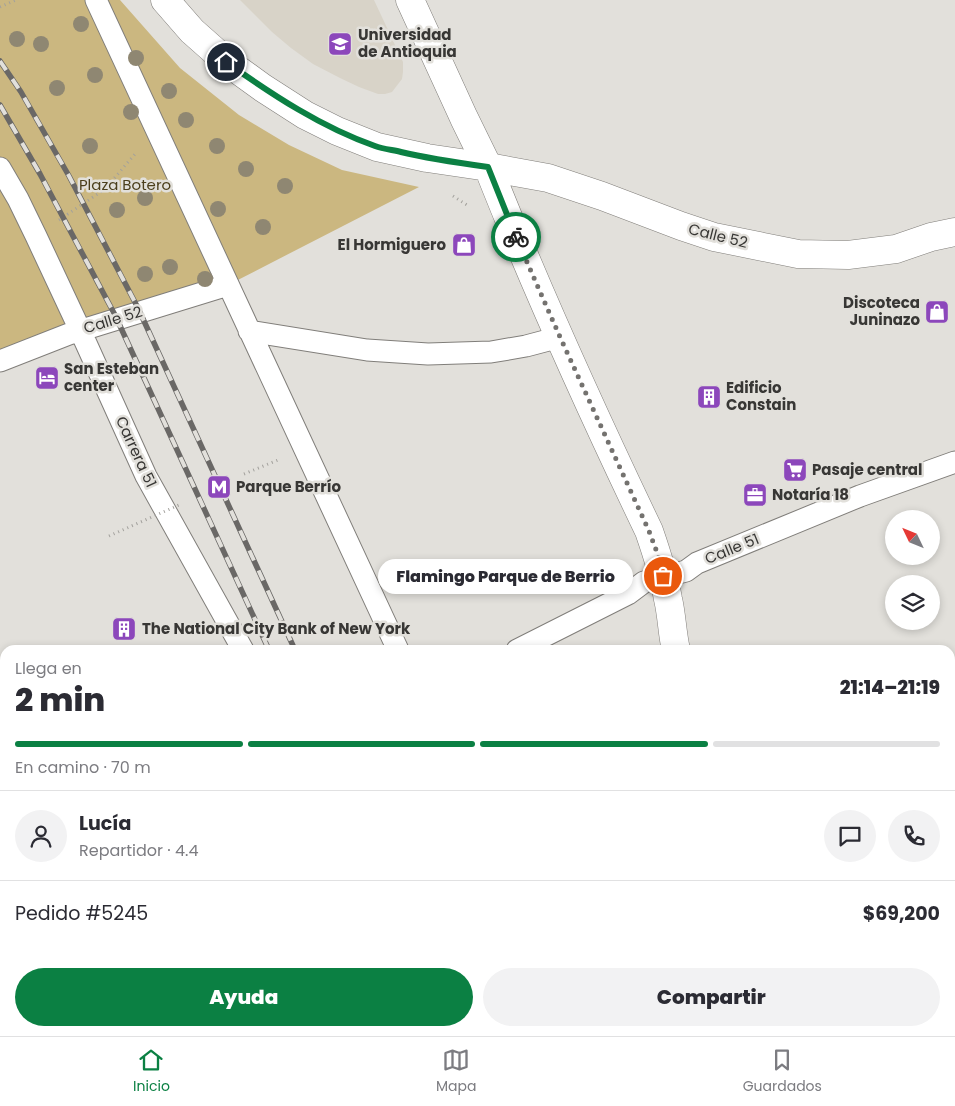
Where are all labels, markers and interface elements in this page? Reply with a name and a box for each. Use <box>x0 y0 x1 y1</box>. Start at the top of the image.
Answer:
place label: Universidad de Antioquia <box>358 24 457 62</box>
school or university icon: Universidad de Antioquia <box>327 31 353 57</box>
pin <box>205 41 247 83</box>
icon: home <box>212 48 240 76</box>
park label: Plaza Botero <box>79 174 171 195</box>
courier <box>491 212 541 262</box>
street label: Calle 52 <box>686 218 750 253</box>
icon: bike <box>502 223 530 251</box>
shop icon: El Hormiguero <box>451 232 477 258</box>
place label: El Hormiguero <box>338 234 446 255</box>
place label: Discoteca Juninazo <box>843 292 920 330</box>
shop icon: Discoteca Juninazo <box>924 299 950 325</box>
street label: Calle 52 <box>81 301 145 338</box>
place label: San Esteban center <box>64 358 159 396</box>
hotel icon: San Esteban center <box>34 365 60 391</box>
place label: Edificio Constain <box>726 377 796 415</box>
building icon: Edificio Constain <box>696 384 722 410</box>
street label: Carrera 51 <box>111 413 162 491</box>
supermarket icon: Pasaje central <box>782 457 808 483</box>
place label: Pasaje central <box>812 459 922 480</box>
metro station icon: Parque Berrío <box>206 474 232 500</box>
place label: Parque Berrío <box>236 476 341 497</box>
office icon: Notaría 18 <box>742 482 768 508</box>
place label: Notaría 18 <box>772 484 849 505</box>
north arrow <box>885 510 940 565</box>
map controls <box>885 510 940 630</box>
street label: Calle 51 <box>702 528 762 569</box>
pin <box>642 555 684 597</box>
callout: Flamingo Parque de Berrio <box>378 558 633 594</box>
icon: bag <box>649 562 677 590</box>
text: Flamingo Parque de Berrio <box>396 565 615 588</box>
button: layers <box>885 575 940 630</box>
building icon: The National City Bank of New York <box>111 616 137 642</box>
place label: The National City Bank of New York <box>142 618 411 639</box>
text: Llega en <box>15 657 82 680</box>
text: 21:14–21:19 <box>840 674 940 701</box>
text: 2 min <box>15 677 105 722</box>
text: En camino · 70 m <box>15 756 151 779</box>
button: person <box>15 810 67 862</box>
text: Lucía <box>79 810 131 837</box>
button: chat <box>824 810 876 862</box>
button: phone <box>888 810 940 862</box>
text: Repartidor · 4.4 <box>79 839 198 862</box>
text: Pedido #5245 <box>15 900 148 927</box>
text: $69,200 <box>863 900 940 927</box>
button: Ayuda <box>15 968 473 1026</box>
button: Compartir <box>483 968 940 1026</box>
tab: Inicio <box>133 1046 170 1097</box>
tab: Mapa <box>436 1046 476 1097</box>
tab: Guardados <box>743 1046 822 1097</box>

